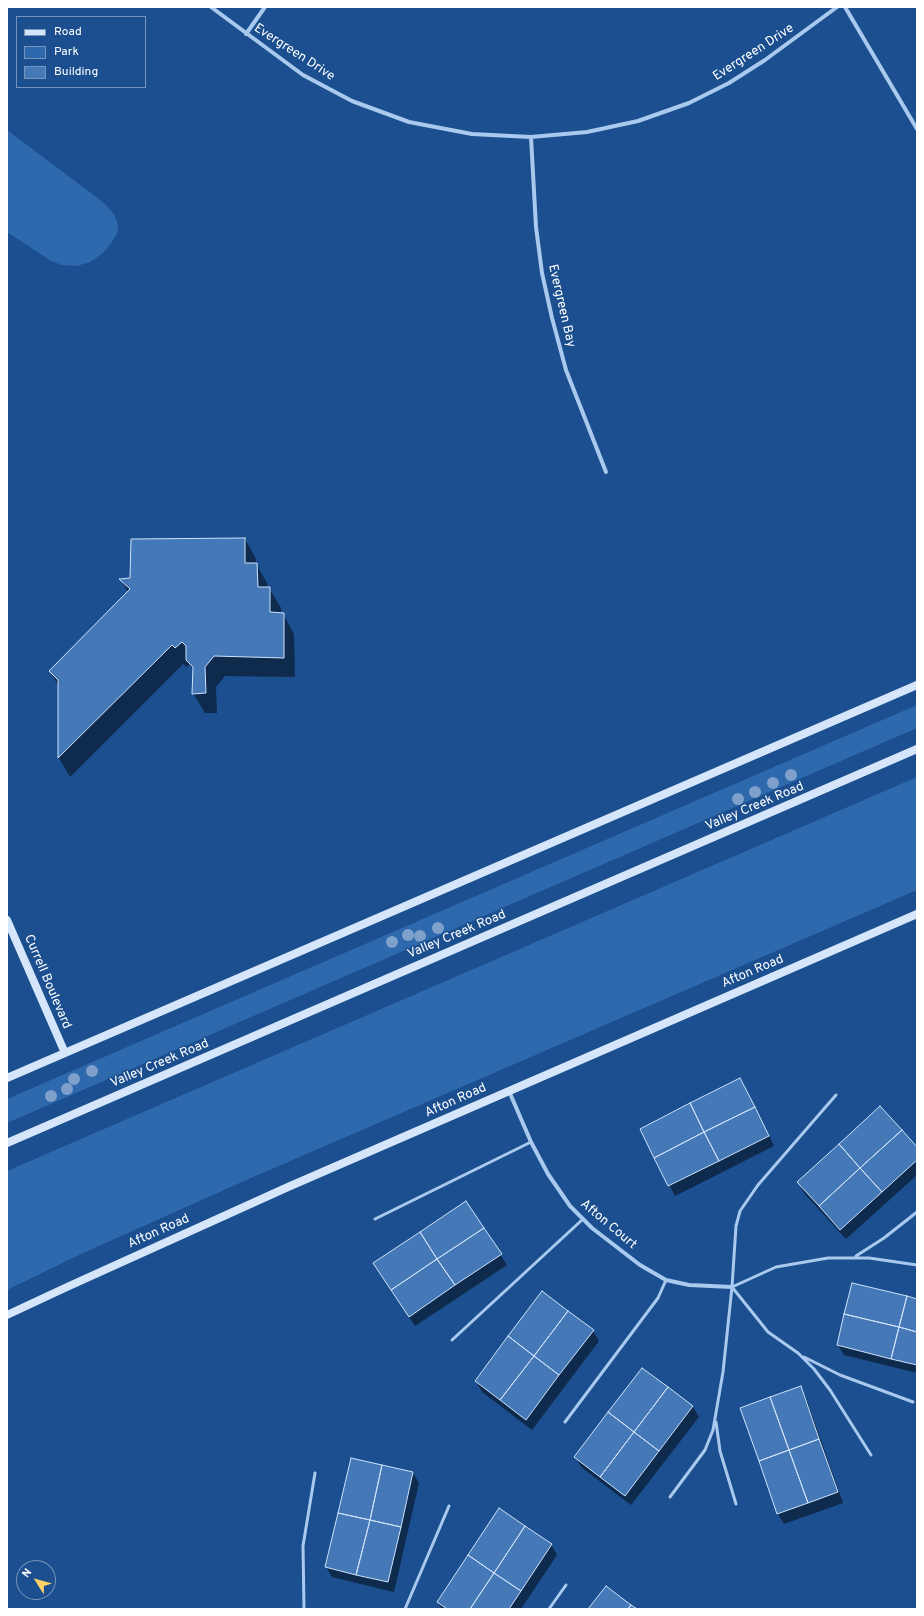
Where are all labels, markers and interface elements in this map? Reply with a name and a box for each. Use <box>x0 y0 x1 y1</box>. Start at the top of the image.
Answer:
legend <box>16 16 146 88</box>
street label: Evergreen Drive <box>251 21 337 85</box>
street label: Evergreen Drive <box>711 21 797 85</box>
text: Road <box>54 24 82 40</box>
text: Park <box>54 44 79 60</box>
text: Building <box>54 64 98 80</box>
street label: Evergreen Bay <box>544 263 578 349</box>
street label: Valley Creek Road <box>703 779 807 835</box>
street label: Valley Creek Road <box>405 907 509 963</box>
street label: Currell Boulevard <box>20 932 74 1032</box>
street label: Afton Road <box>720 952 786 992</box>
street label: Valley Creek Road <box>108 1036 212 1092</box>
street label: Afton Road <box>423 1081 489 1121</box>
street label: Afton Court <box>577 1197 639 1253</box>
street label: Afton Road <box>126 1212 192 1252</box>
north arrow <box>16 1560 56 1600</box>
text: N <box>19 1566 35 1581</box>

